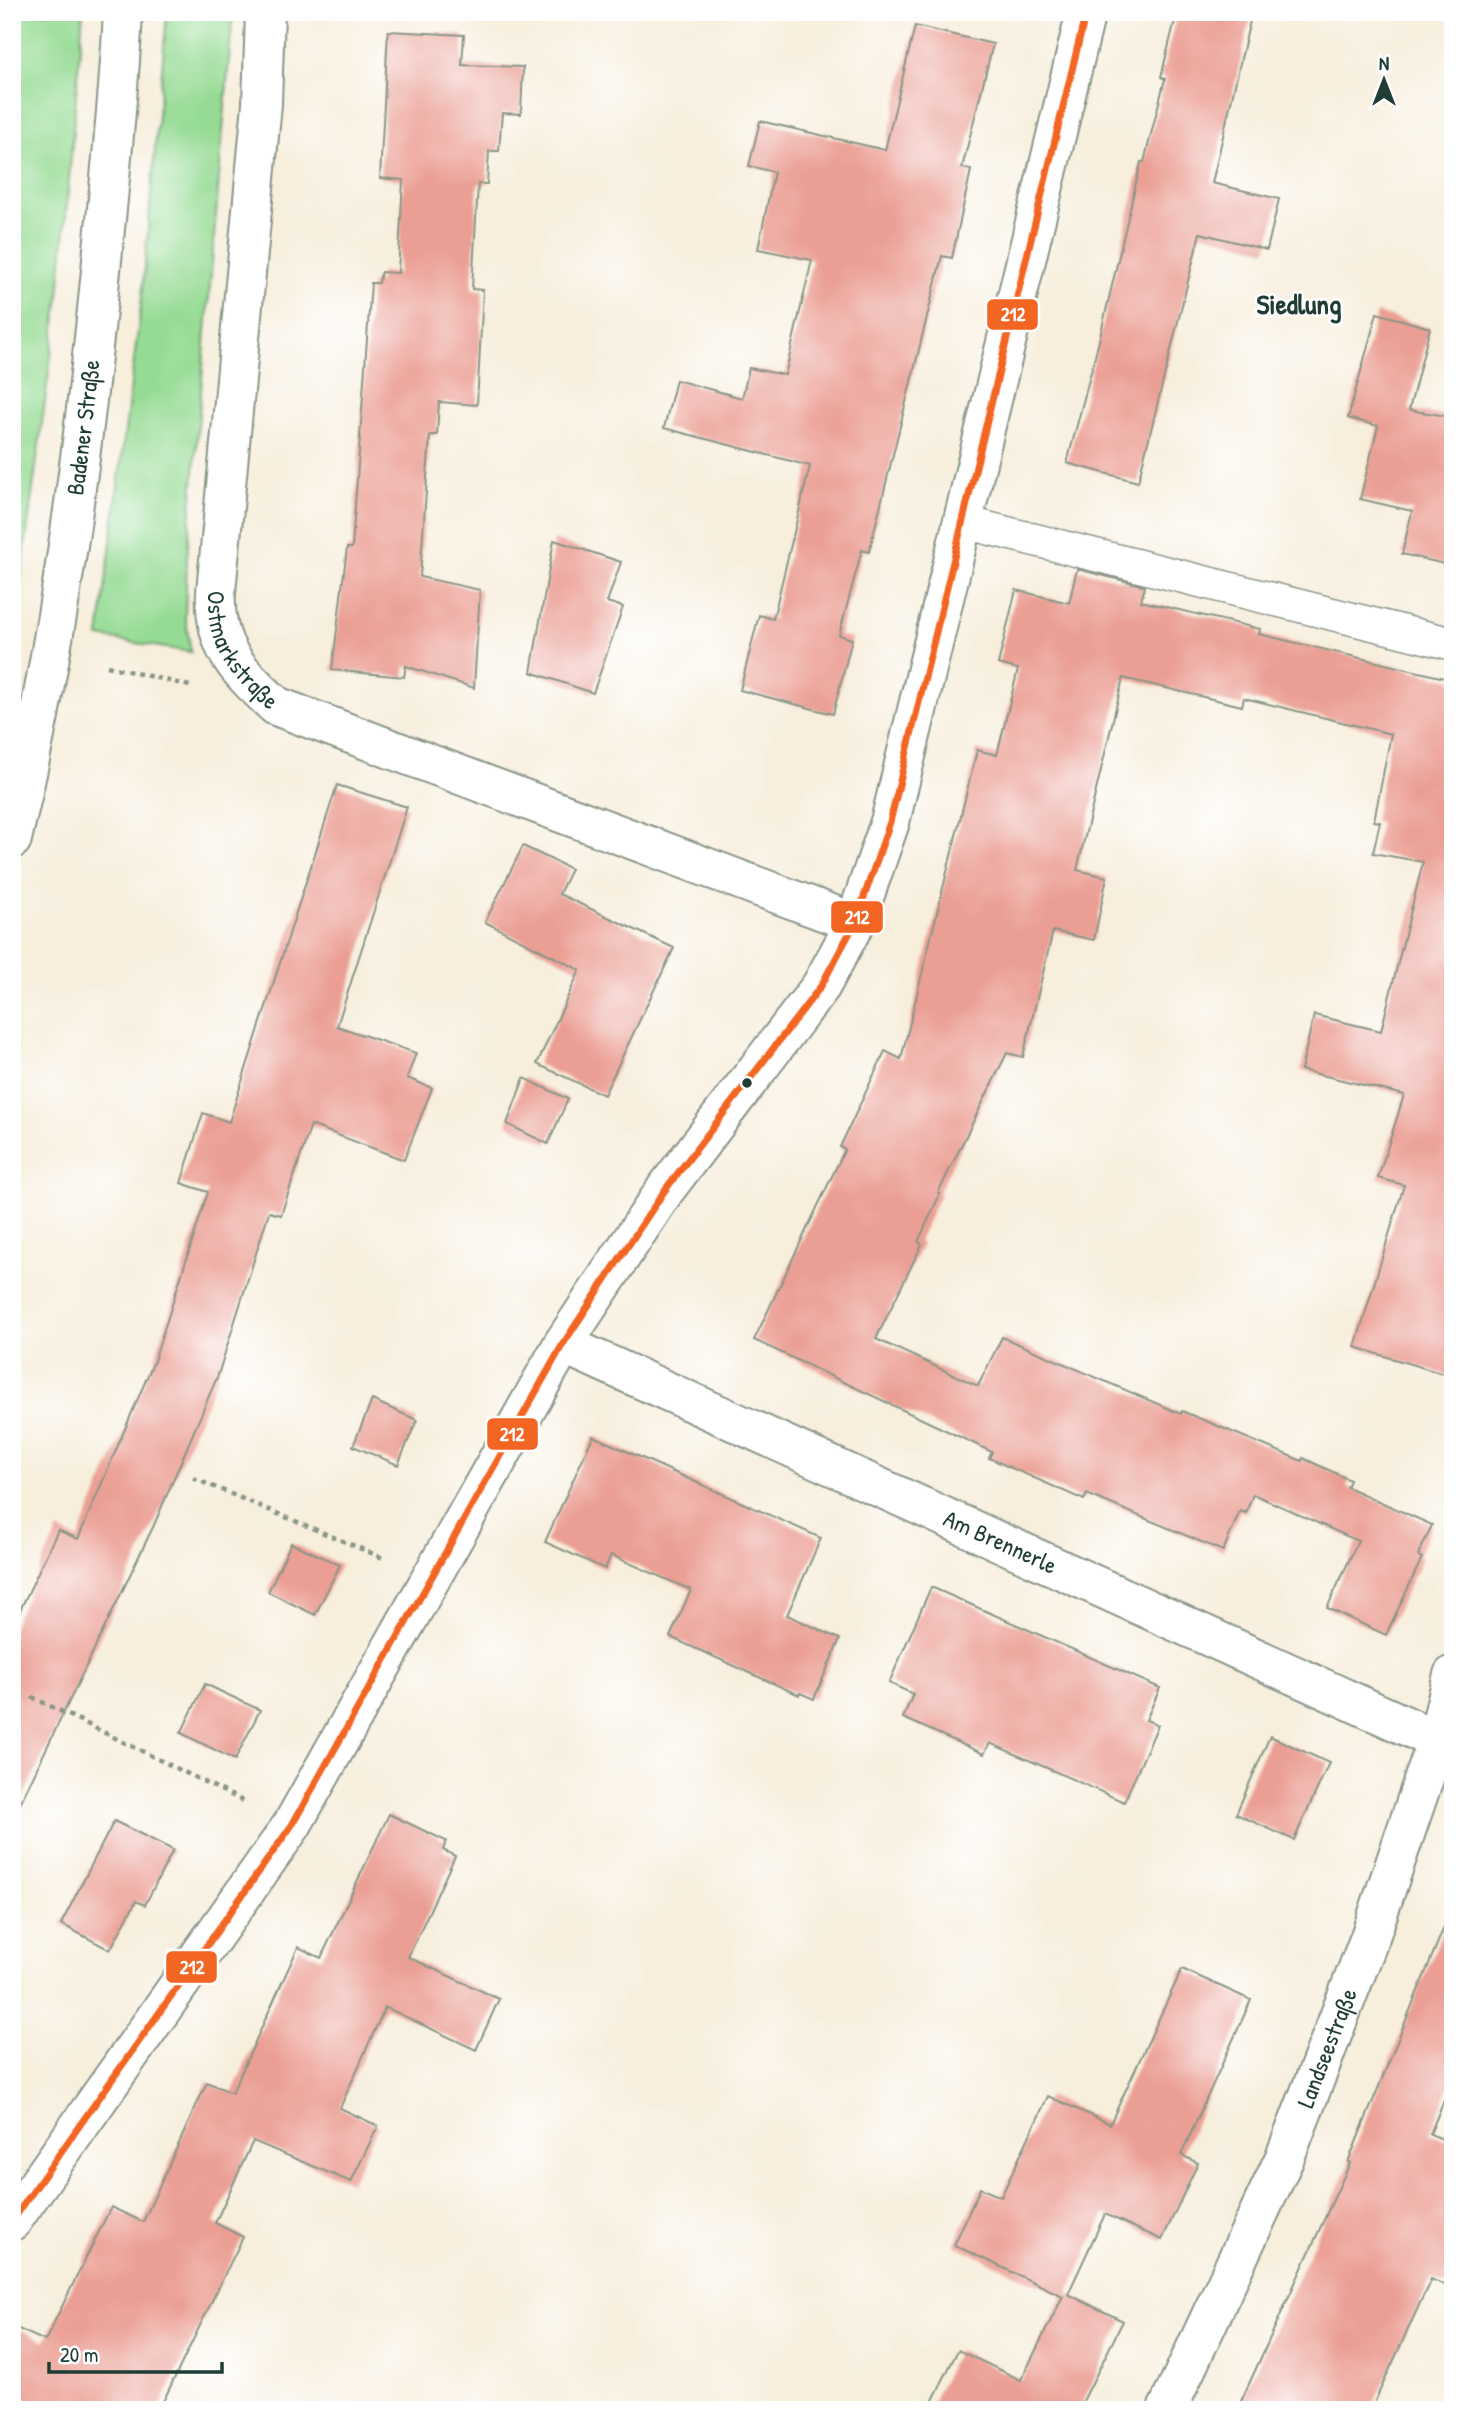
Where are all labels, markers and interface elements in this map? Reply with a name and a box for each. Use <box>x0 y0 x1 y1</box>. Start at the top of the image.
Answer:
north arrow <box>1350 46 1420 116</box>
text: N <box>1379 50 1389 76</box>
district label: Siedlung <box>1257 285 1341 324</box>
line badge: 212 <box>986 298 1039 331</box>
text: 212 <box>1001 301 1025 327</box>
street label: Badener Straße <box>58 358 107 497</box>
street label: Ostmarkstraße <box>201 591 287 716</box>
line badge: 212 <box>830 900 884 934</box>
text: 212 <box>845 904 869 930</box>
unlabelled marker <box>740 1076 754 1090</box>
line badge: 212 <box>486 1417 539 1451</box>
text: 212 <box>500 1421 524 1447</box>
street label: Am Brennerle <box>939 1502 1063 1581</box>
line badge: 212 <box>165 1950 218 1984</box>
text: 212 <box>180 1954 204 1980</box>
street label: Landseestraße <box>1289 1983 1364 2112</box>
scale bar <box>49 2331 222 2375</box>
text: 20 m <box>60 2340 98 2369</box>

